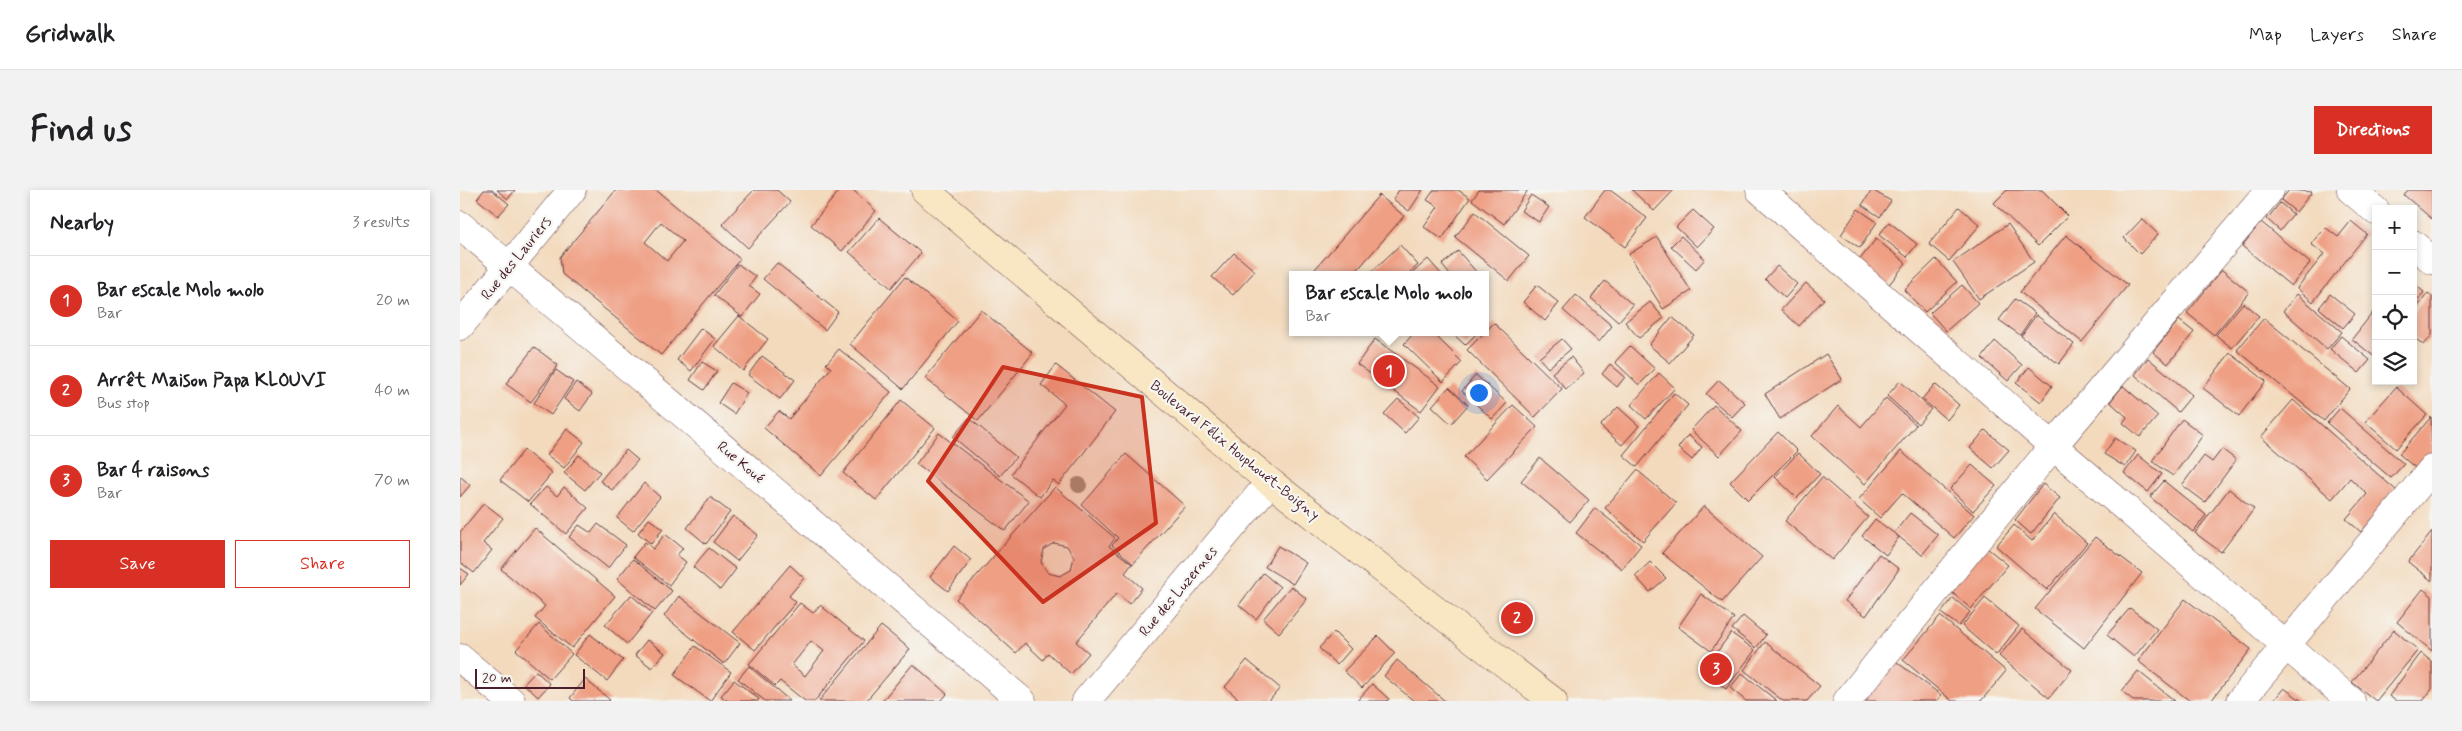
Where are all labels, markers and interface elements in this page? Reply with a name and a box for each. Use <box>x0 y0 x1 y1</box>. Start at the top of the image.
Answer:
text: Gridwalk <box>25 19 115 50</box>
text: Map <box>2249 23 2282 47</box>
text: Layers <box>2310 23 2364 47</box>
text: Share <box>2392 23 2437 47</box>
button: Directions <box>2314 106 2432 154</box>
text: Find us <box>30 107 132 153</box>
map controls <box>2372 205 2417 385</box>
button: + <box>2372 205 2417 250</box>
text: Nearby <box>50 209 114 237</box>
text: 3 results <box>352 212 410 233</box>
street label: Rue des Lauriers <box>477 213 557 305</box>
button: − <box>2372 250 2417 295</box>
popup <box>1289 271 1489 336</box>
text: Bar escale Molo molo <box>97 278 264 303</box>
text: Bar escale Molo molo <box>1305 281 1473 306</box>
text: 1 <box>62 290 70 311</box>
text: 20 m <box>376 290 410 311</box>
button: locate <box>2372 295 2417 340</box>
text: Bar <box>97 303 122 324</box>
text: Bar <box>1305 306 1330 327</box>
button: layers <box>2372 340 2417 385</box>
pin: 1 <box>1373 352 1405 390</box>
text: Arrêt Maison Papa KLOUVI <box>97 368 326 393</box>
street label: Boulevard Félix Houphouët-Boigny <box>1145 376 1323 526</box>
text: 2 <box>62 380 70 401</box>
text: 40 m <box>374 380 410 401</box>
your location <box>1466 380 1492 406</box>
text: Bus stop <box>97 393 150 414</box>
street label: Rue Koué <box>712 437 769 489</box>
text: Bar 4 raisons <box>97 458 209 483</box>
text: 3 <box>62 470 70 491</box>
text: 70 m <box>374 470 410 491</box>
text: Bar <box>97 483 122 504</box>
button: Save <box>50 540 225 588</box>
button: Share <box>235 540 410 588</box>
street label: Rue des Luzernes <box>1135 542 1223 641</box>
pin: 2 <box>1501 599 1533 637</box>
pin: 3 <box>1700 650 1732 688</box>
scale bar <box>475 666 585 689</box>
text: 20 m <box>482 669 512 687</box>

